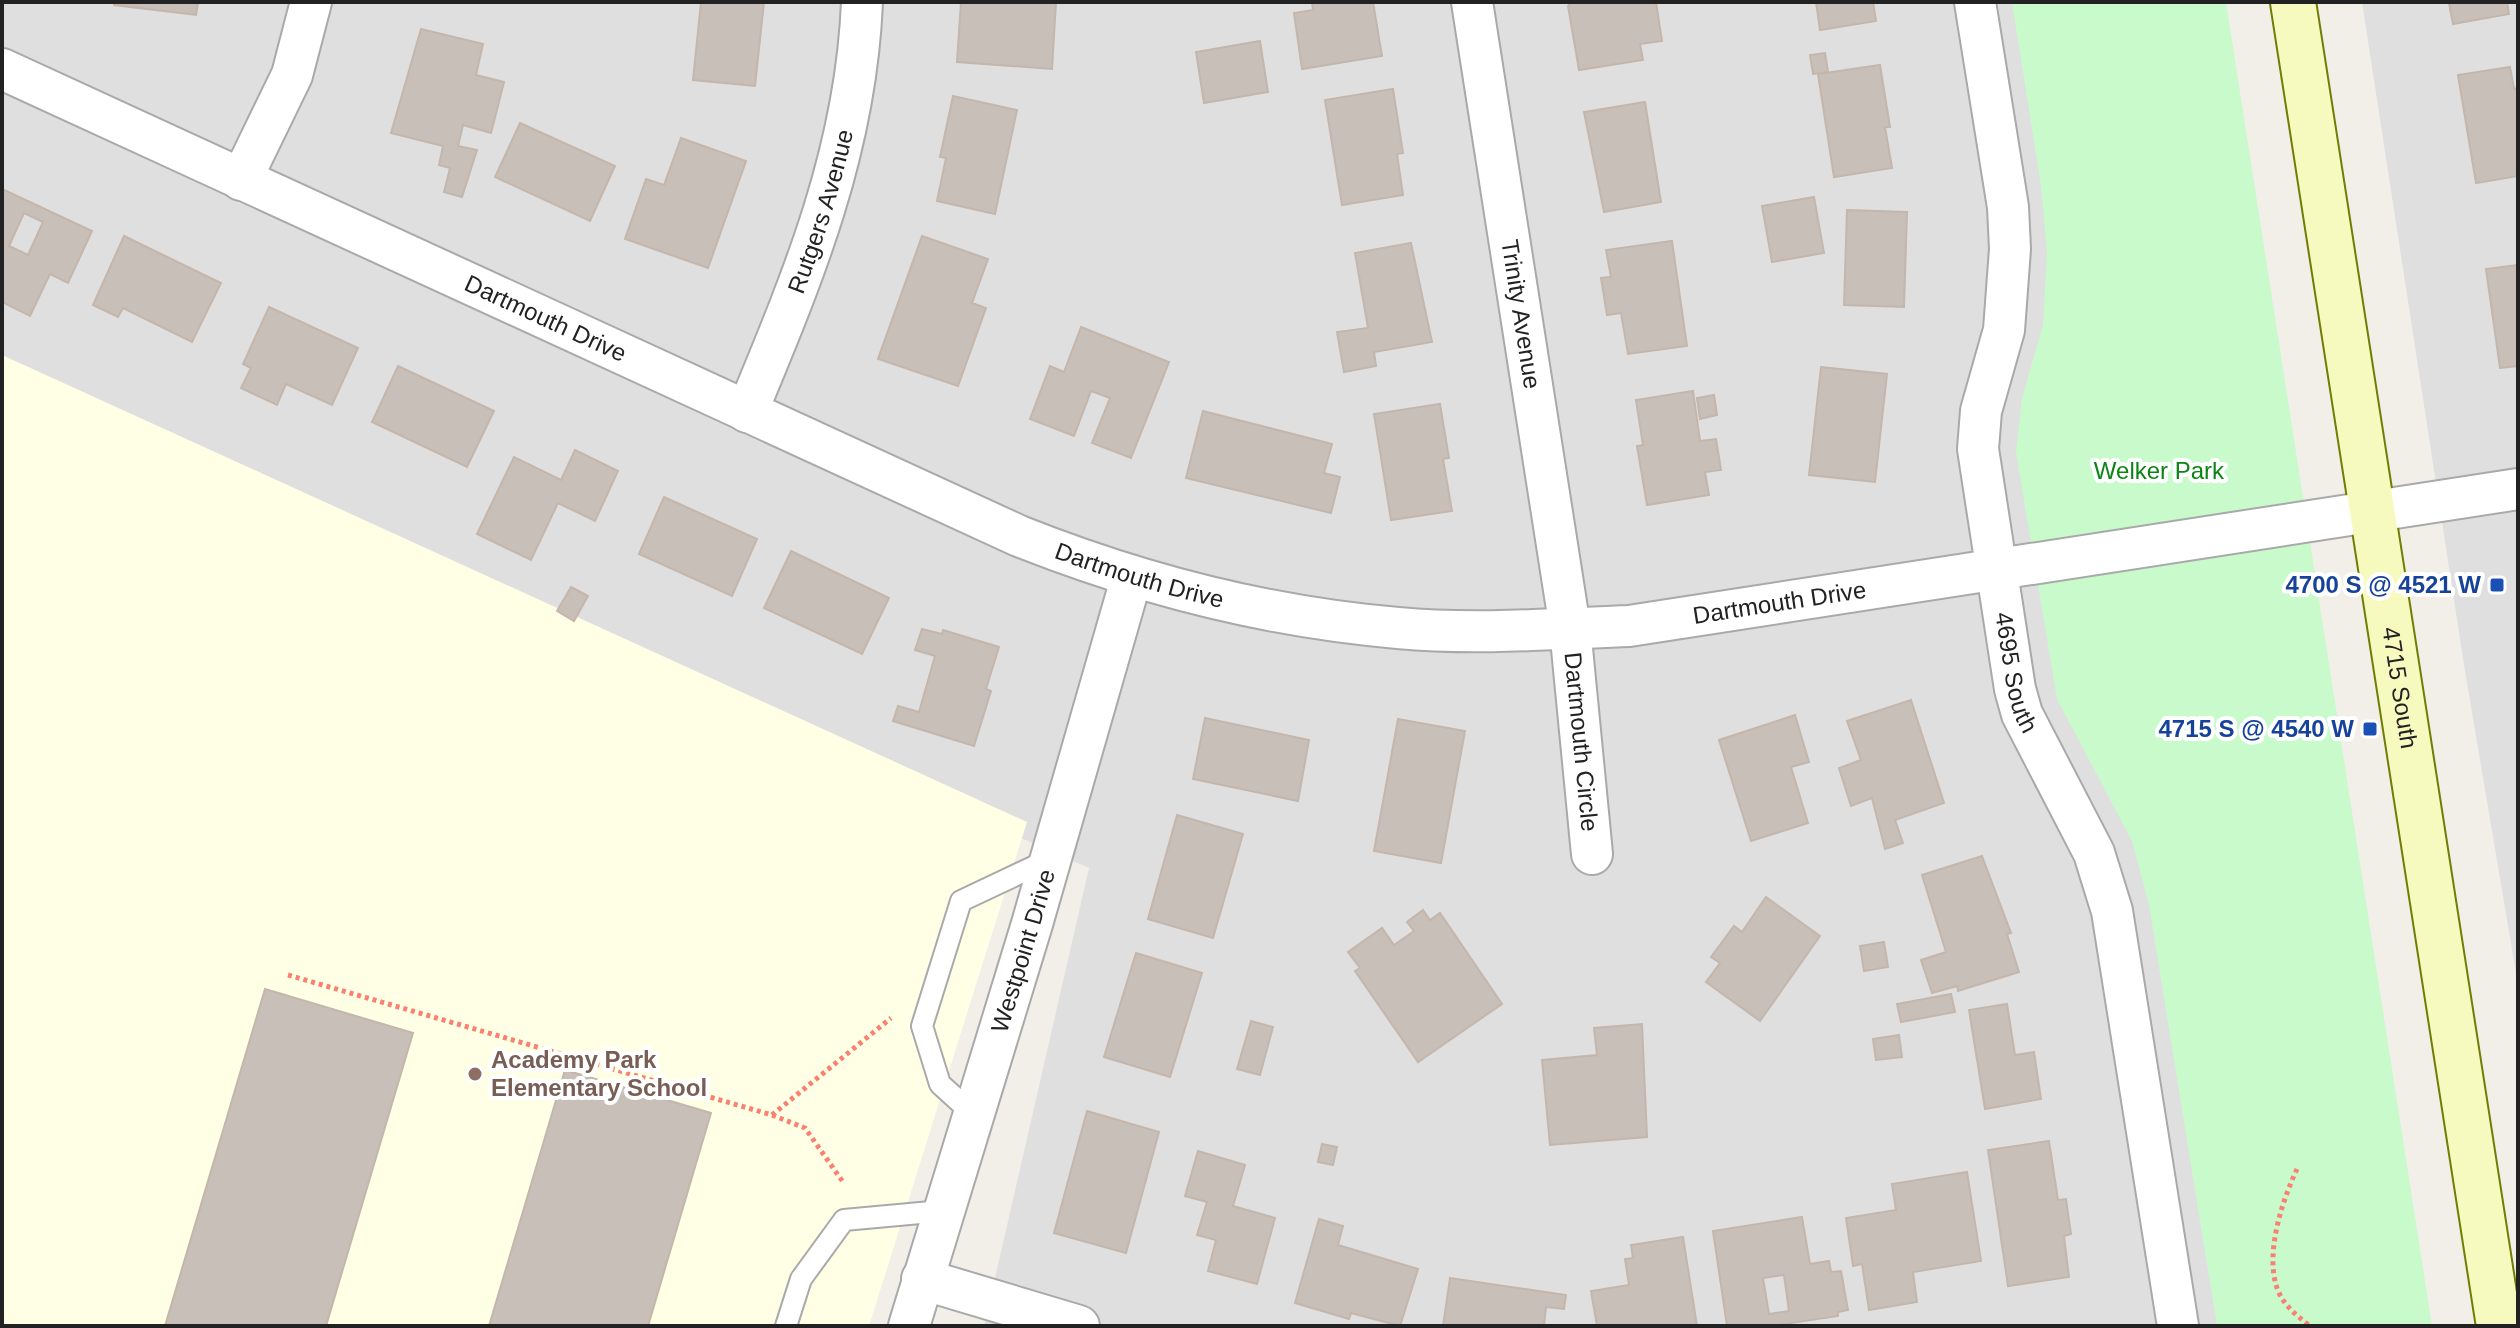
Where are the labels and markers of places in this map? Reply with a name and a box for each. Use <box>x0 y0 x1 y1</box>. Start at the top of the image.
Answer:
place label: 4700 S @ 4521 W <box>2285 571 2481 598</box>
marker: 4700 S @ 4521 W <box>2488 576 2506 594</box>
place label: 4715 S @ 4540 W <box>2158 715 2354 742</box>
marker: 4715 S @ 4540 W <box>2361 720 2379 738</box>
place label: Academy Park Elementary School <box>491 1046 707 1101</box>
marker: Academy Park Elementary School <box>466 1065 484 1083</box>

